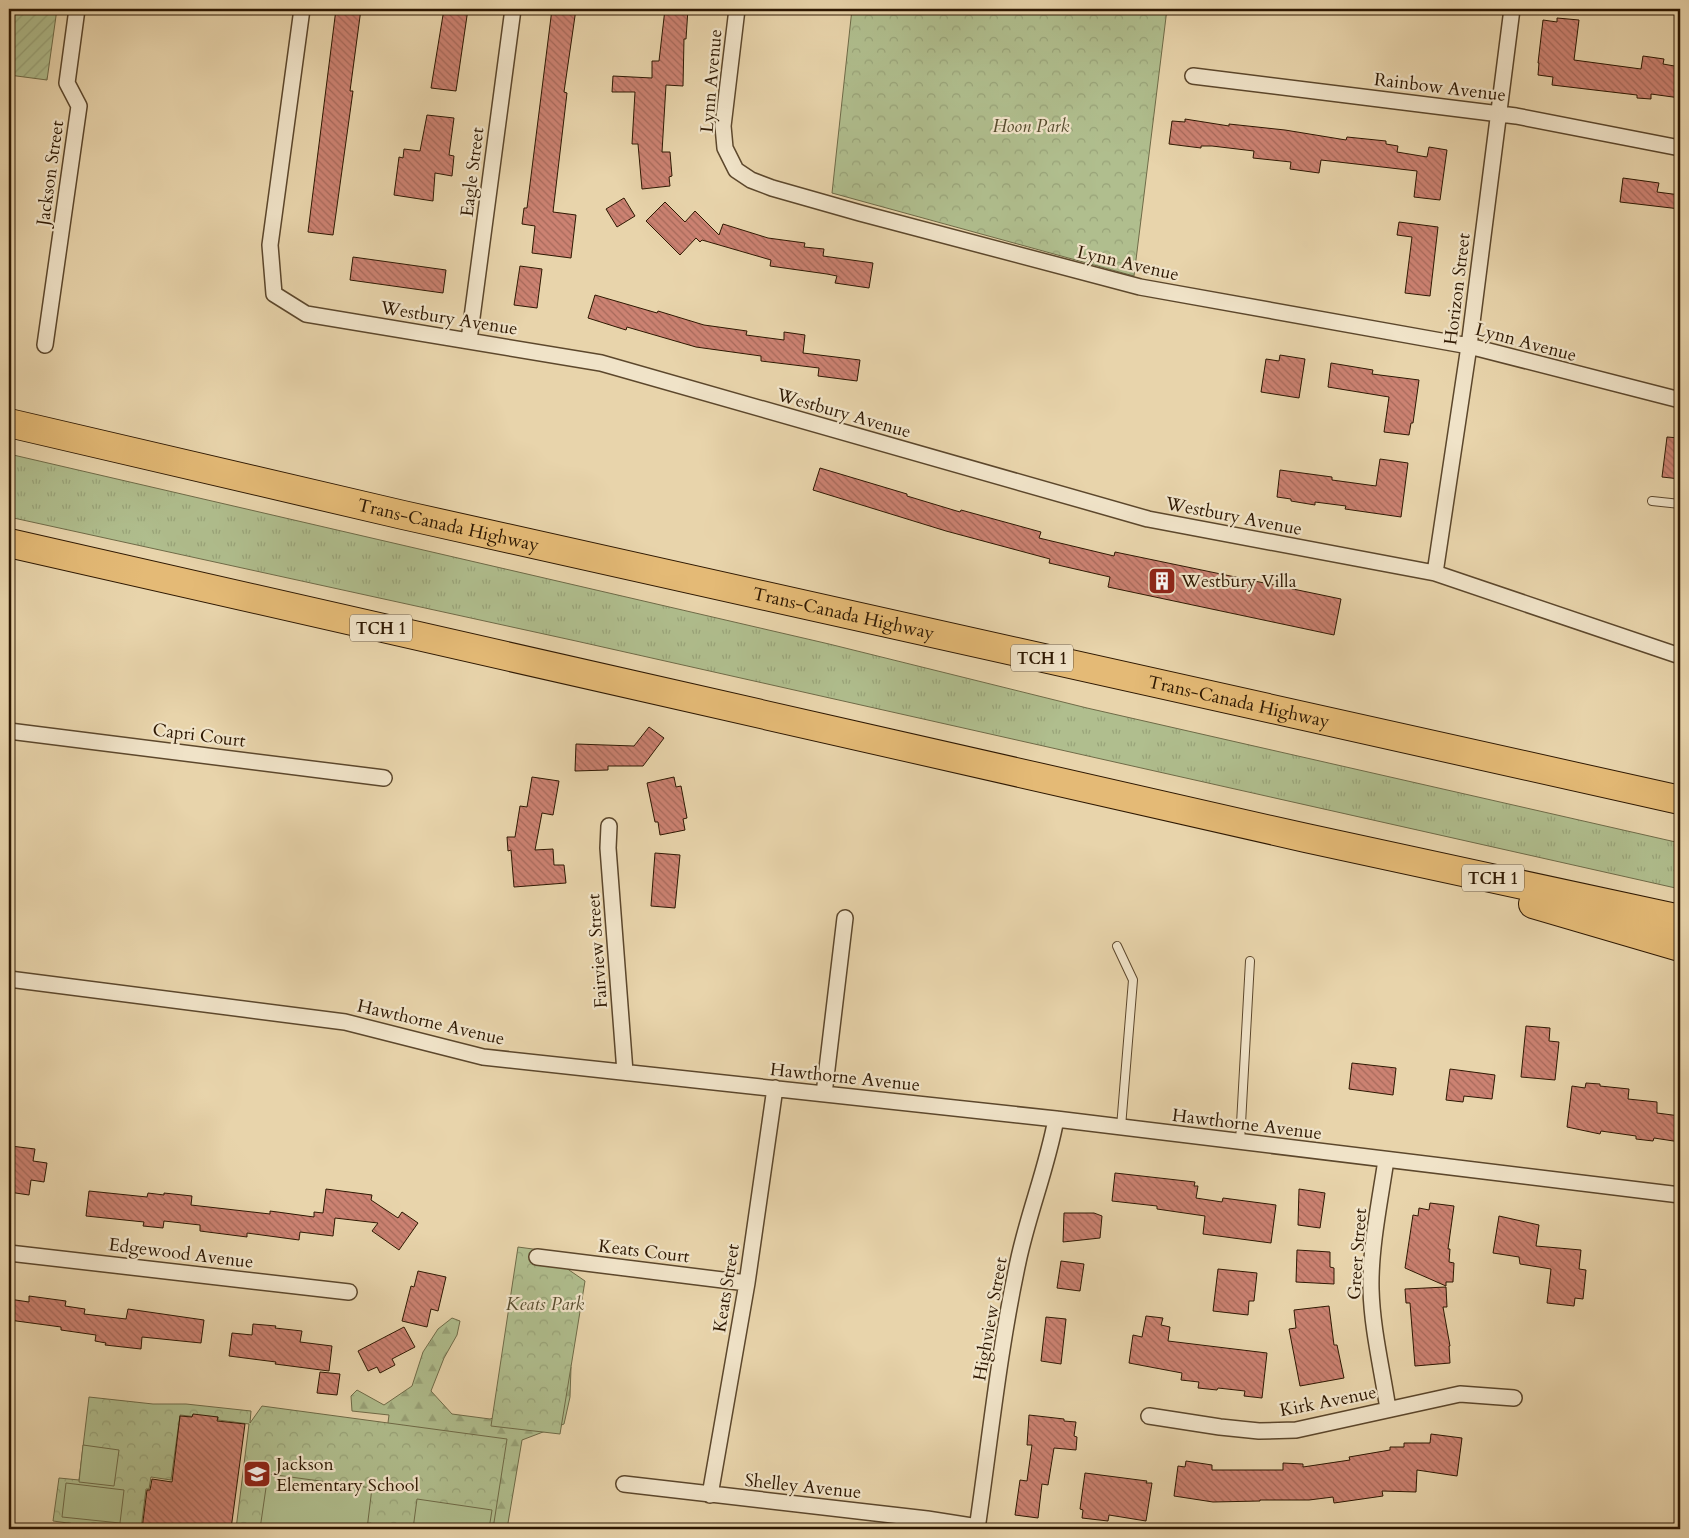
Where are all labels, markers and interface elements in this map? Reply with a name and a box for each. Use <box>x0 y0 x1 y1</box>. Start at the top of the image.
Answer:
street label: Lynn Avenue <box>695 28 728 134</box>
street label: Rainbow Avenue <box>1373 67 1507 108</box>
park label: Hoon Park <box>992 114 1070 139</box>
street label: Jackson Street <box>30 119 70 230</box>
street label: Eagle Street <box>455 126 490 218</box>
street label: Horizon Street <box>1438 231 1477 346</box>
street label: Lynn Avenue <box>1074 240 1181 287</box>
street label: Westbury Avenue <box>378 295 519 342</box>
street label: Lynn Avenue <box>1472 317 1579 368</box>
street label: Westbury Avenue <box>773 382 914 445</box>
street label: Westbury Avenue <box>1163 491 1304 542</box>
street label: Trans-Canada Highway <box>355 493 542 558</box>
building icon: Westbury Villa <box>1147 566 1177 596</box>
place label: Westbury Villa <box>1180 569 1297 594</box>
street label: Trans-Canada Highway <box>750 581 937 646</box>
road number: TCH 1 <box>350 614 412 641</box>
road number: TCH 1 <box>1011 644 1073 671</box>
street label: Trans-Canada Highway <box>1145 670 1332 735</box>
street label: Capri Court <box>151 717 247 754</box>
road number: TCH 1 <box>1462 864 1524 891</box>
street label: Fairview Street <box>581 893 614 1009</box>
street label: Hawthorne Avenue <box>355 993 507 1052</box>
street label: Hawthorne Avenue <box>769 1057 921 1098</box>
street label: Hawthorne Avenue <box>1171 1103 1323 1146</box>
street label: Greer Street <box>1342 1207 1373 1301</box>
street label: Edgewood Avenue <box>107 1232 255 1275</box>
street label: Keats Court <box>597 1234 691 1270</box>
street label: Keats Street <box>707 1242 746 1334</box>
street label: Highview Street <box>967 1255 1014 1383</box>
park label: Keats Park <box>506 1292 584 1317</box>
street label: Kirk Avenue <box>1278 1380 1379 1423</box>
place label: Jackson Elementary School <box>273 1452 419 1498</box>
school or university icon: Jackson Elementary School <box>242 1459 272 1489</box>
street label: Shelley Avenue <box>743 1468 862 1505</box>

